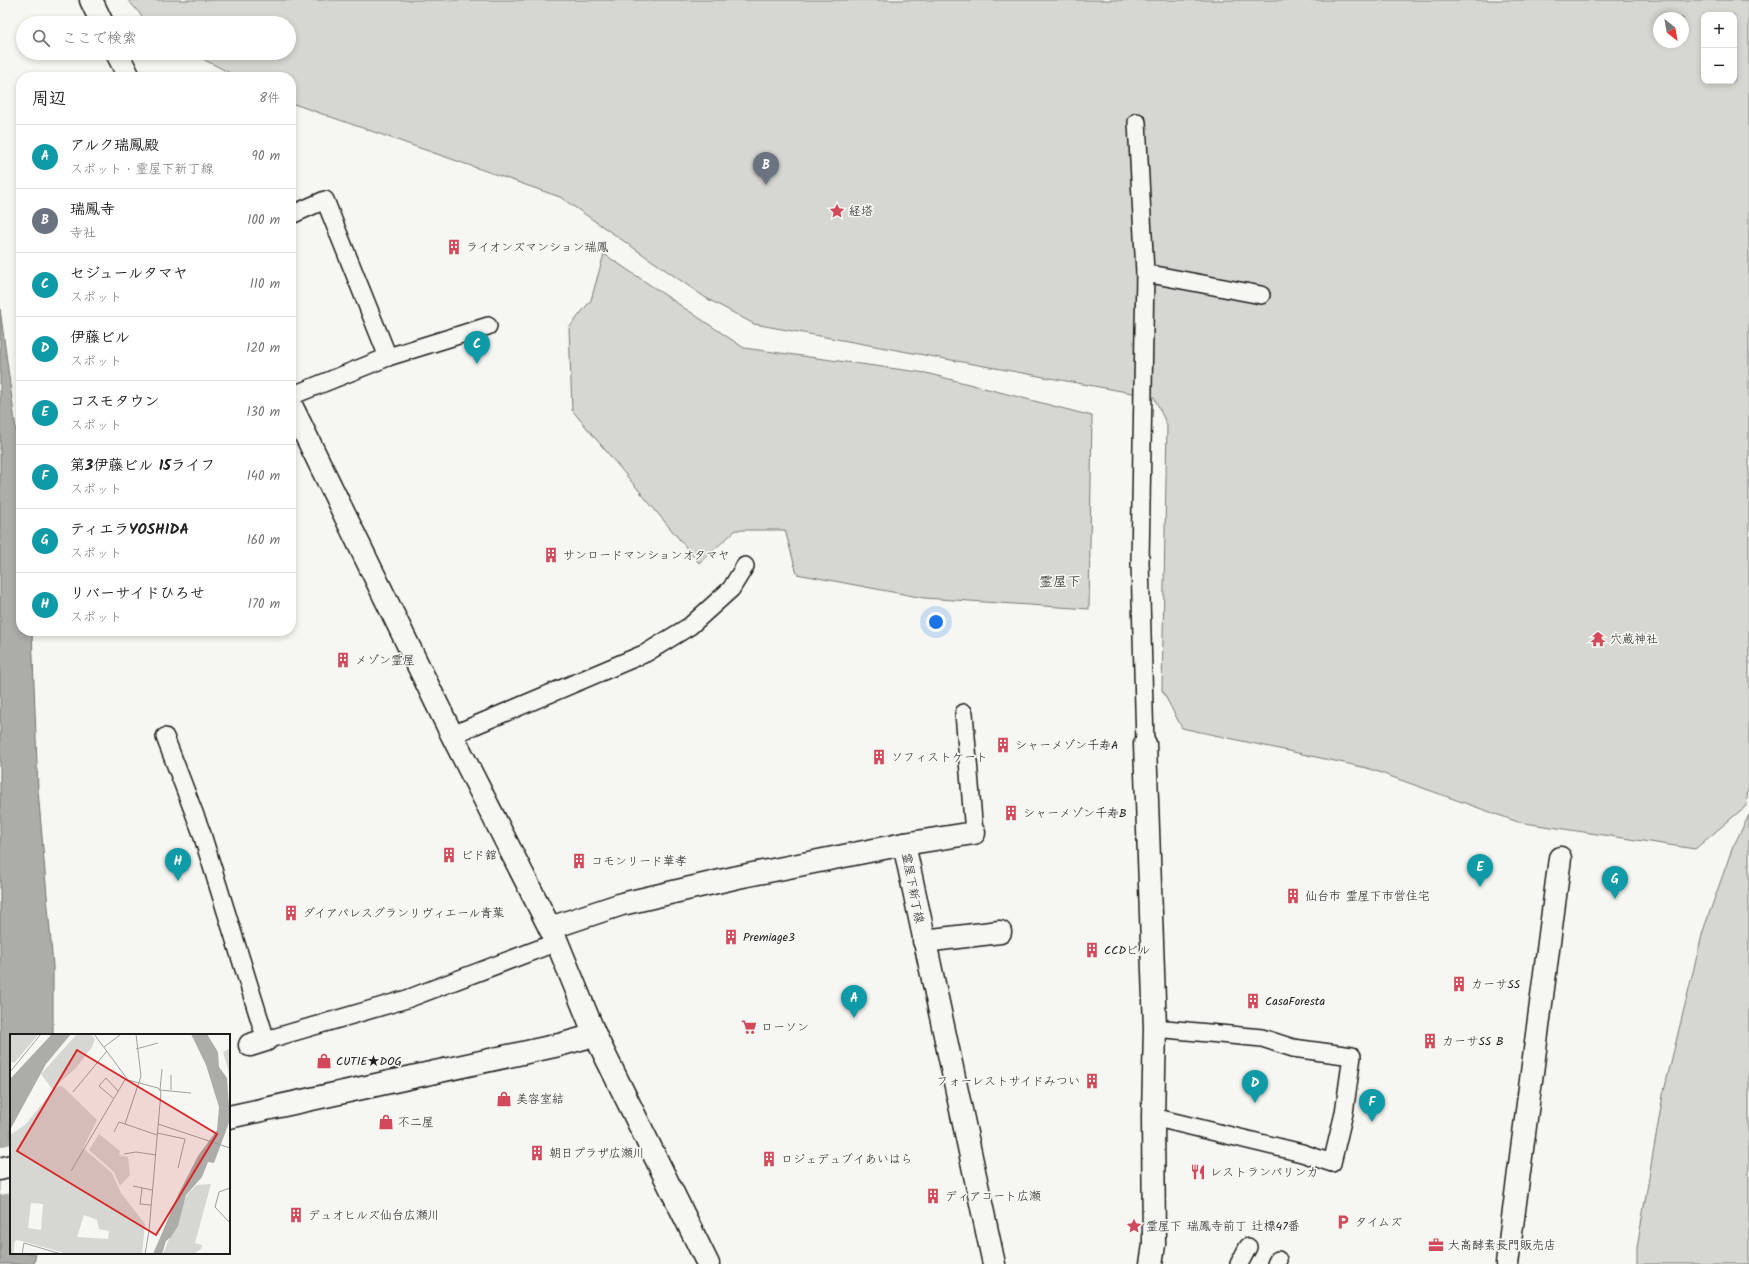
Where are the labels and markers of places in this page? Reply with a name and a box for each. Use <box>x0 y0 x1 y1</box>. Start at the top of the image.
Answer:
pin: B <box>753 152 779 185</box>
place icon: 経塔 <box>828 202 846 220</box>
place label: 経塔 <box>849 202 873 221</box>
building icon: ライオンズマンション瑞鳳 <box>445 238 463 256</box>
place label: ライオンズマンション瑞鳳 <box>466 238 609 257</box>
pin: C <box>464 331 490 364</box>
building icon: サンロードマンションオタマヤ <box>542 546 560 564</box>
place label: サンロードマンションオタマヤ <box>563 546 730 565</box>
temple icon: 穴蔵神社 <box>1589 630 1607 648</box>
place label: 穴蔵神社 <box>1610 630 1658 649</box>
building icon: メゾン霊屋 <box>334 651 352 669</box>
place label: メゾン霊屋 <box>355 651 415 670</box>
building icon: シャーメゾン千寿A <box>994 736 1012 754</box>
place label: シャーメゾン千寿A <box>1015 736 1118 755</box>
building icon: ソフィストケート <box>870 748 888 766</box>
place label: ソフィストケート <box>891 748 988 767</box>
building icon: シャーメゾン千寿B <box>1002 804 1020 822</box>
place label: シャーメゾン千寿B <box>1023 804 1127 823</box>
building icon: ビド舘 <box>440 846 458 864</box>
place label: ビド舘 <box>461 846 497 865</box>
pin: H <box>165 848 191 881</box>
building icon: コモンリード華孝 <box>570 852 588 870</box>
place label: コモンリード華孝 <box>591 852 687 871</box>
pin: E <box>1467 854 1493 887</box>
pin: G <box>1602 866 1628 899</box>
building icon: 仙台市 霊屋下市営住宅 <box>1284 887 1302 905</box>
place label: 仙台市 霊屋下市営住宅 <box>1305 887 1430 906</box>
building icon: ダイアパレスグランリヴィエール青葉 <box>282 904 300 922</box>
place label: ダイアパレスグランリヴィエール青葉 <box>303 904 504 923</box>
building icon: Premiage3 <box>722 928 740 946</box>
place label: Premiage3 <box>743 928 795 947</box>
building icon: CCDビル <box>1083 941 1101 959</box>
place label: CCDビル <box>1104 941 1150 960</box>
building icon: カーサSS <box>1450 975 1468 993</box>
place label: カーサSS <box>1471 975 1521 994</box>
pin: A <box>841 985 867 1018</box>
building icon: CasaForesta <box>1244 992 1262 1010</box>
place label: CasaForesta <box>1265 992 1325 1011</box>
supermarket icon: ローソン <box>740 1018 758 1036</box>
place label: ローソン <box>761 1018 809 1037</box>
building icon: カーサSS B <box>1421 1032 1439 1050</box>
place label: カーサSS B <box>1442 1032 1504 1051</box>
shop icon: CUTIE★DOG <box>315 1052 333 1070</box>
place label: CUTIE★DOG <box>336 1052 402 1071</box>
pin: D <box>1242 1070 1268 1103</box>
place label: フォーレストサイドみつい <box>936 1072 1080 1091</box>
building icon: フォーレストサイドみつい <box>1083 1072 1101 1090</box>
pin: F <box>1359 1089 1385 1122</box>
shop icon: 美容室結 <box>495 1090 513 1108</box>
place label: 美容室結 <box>516 1090 564 1109</box>
shop icon: 不二屋 <box>377 1113 395 1131</box>
place label: 不二屋 <box>398 1113 434 1132</box>
building icon: 朝日プラザ広瀬川 <box>528 1144 546 1162</box>
place label: 朝日プラザ広瀬川 <box>549 1144 645 1163</box>
building icon: ロジェデュブイあいはら <box>760 1150 778 1168</box>
place label: ロジェデュブイあいはら <box>781 1150 913 1169</box>
restaurant icon: レストランパリンカ <box>1189 1163 1207 1181</box>
place label: レストランパリンカ <box>1210 1163 1318 1182</box>
building icon: ディアコート広瀬 <box>924 1187 942 1205</box>
place label: ディアコート広瀬 <box>945 1187 1041 1206</box>
building icon: デュオヒルズ仙台広瀬川 <box>287 1206 305 1224</box>
place label: デュオヒルズ仙台広瀬川 <box>308 1206 440 1225</box>
parking icon: タイムズ <box>1334 1213 1352 1231</box>
place label: タイムズ <box>1355 1213 1402 1232</box>
place icon: 霊屋下 瑞鳳寺前丁 辻標47番 <box>1125 1217 1143 1235</box>
place label: 霊屋下 瑞鳳寺前丁 辻標47番 <box>1146 1217 1300 1236</box>
office icon: 大高酵素長門販売店 <box>1427 1236 1445 1254</box>
place label: 大高酵素長門販売店 <box>1448 1236 1556 1255</box>

